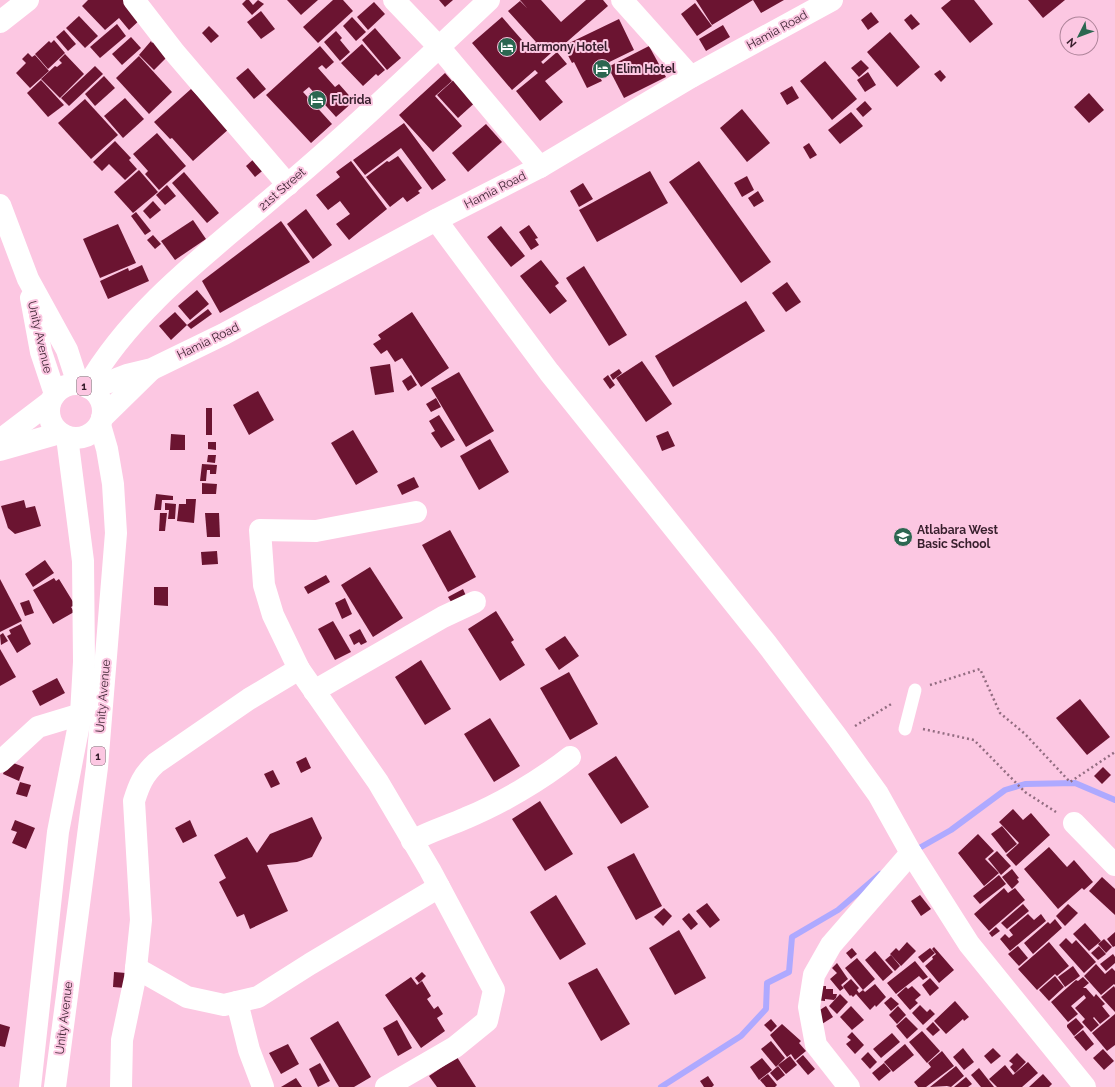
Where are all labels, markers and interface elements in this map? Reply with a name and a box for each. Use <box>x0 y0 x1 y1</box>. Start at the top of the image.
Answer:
street label: Hamia Road <box>744 8 810 52</box>
north arrow <box>1059 16 1099 56</box>
text: N <box>1064 35 1080 50</box>
hotel icon: Harmony Hotel <box>496 36 518 58</box>
place label: Harmony Hotel <box>521 40 608 54</box>
hotel icon: Elim Hotel <box>591 58 613 80</box>
place label: Elim Hotel <box>616 62 676 76</box>
hotel icon: Florida <box>306 89 328 111</box>
place label: Florida <box>331 93 371 107</box>
street label: 21st Street <box>256 165 308 213</box>
street label: Hamia Road <box>462 168 528 212</box>
street label: Unity Avenue <box>25 300 55 374</box>
street label: Hamia Road <box>175 320 241 362</box>
road number: 1 <box>77 377 91 395</box>
place label: Atlabara West Basic School <box>917 523 998 551</box>
school or university icon: Atlabara West Basic School <box>892 526 914 548</box>
street label: Unity Avenue <box>93 659 113 733</box>
road number: 1 <box>91 747 105 765</box>
street label: Unity Avenue <box>53 981 75 1055</box>

